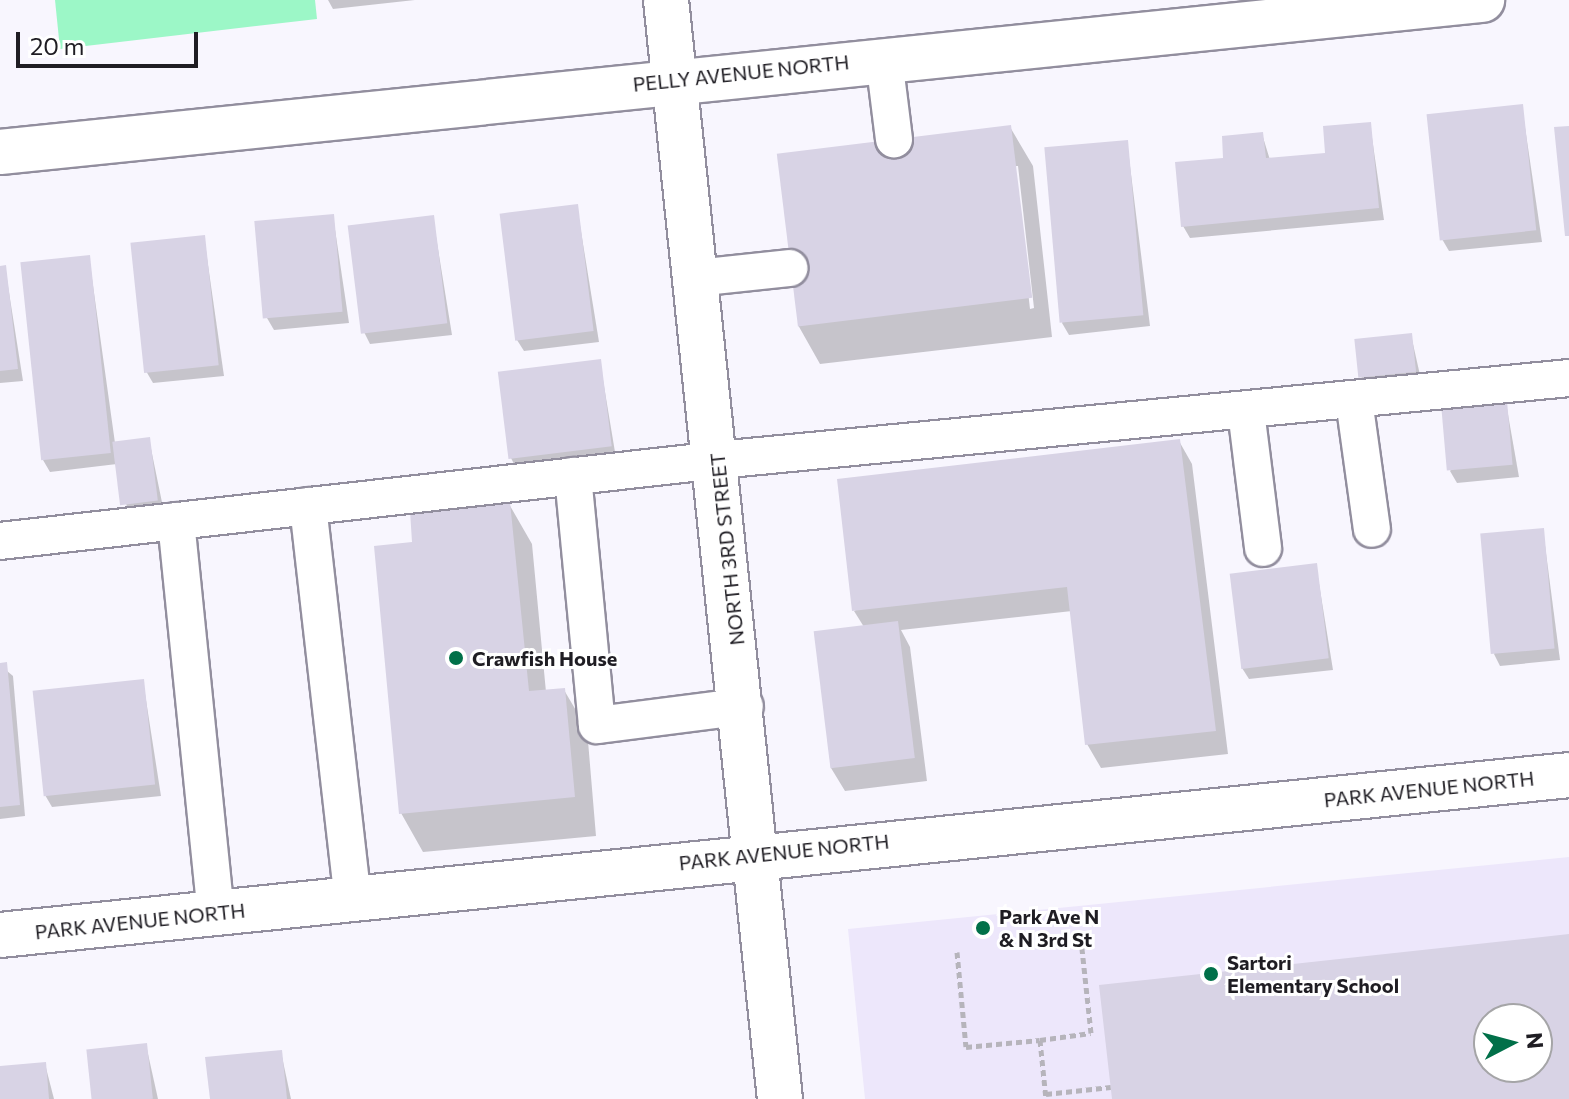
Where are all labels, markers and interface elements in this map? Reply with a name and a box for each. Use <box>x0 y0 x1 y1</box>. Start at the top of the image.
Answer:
scale bar <box>20 16 202 66</box>
text: 20 m <box>30 31 84 60</box>
street label: PELLY AVENUE NORTH <box>632 50 850 96</box>
street label: NORTH 3RD STREET <box>705 451 749 647</box>
place label: Crawfish House <box>472 646 617 670</box>
marker: Crawfish House <box>447 649 465 667</box>
street label: PARK AVENUE NORTH <box>1323 766 1535 812</box>
street label: PARK AVENUE NORTH <box>678 829 890 875</box>
street label: PARK AVENUE NORTH <box>34 898 246 944</box>
place label: Park Ave N & N 3rd St <box>999 904 1099 951</box>
marker: Park Ave N & N 3rd St <box>974 919 992 937</box>
place label: Sartori Elementary School <box>1227 950 1399 997</box>
marker: Sartori Elementary School <box>1202 965 1220 983</box>
north arrow <box>1473 1003 1553 1083</box>
text: N <box>1521 1031 1550 1050</box>

